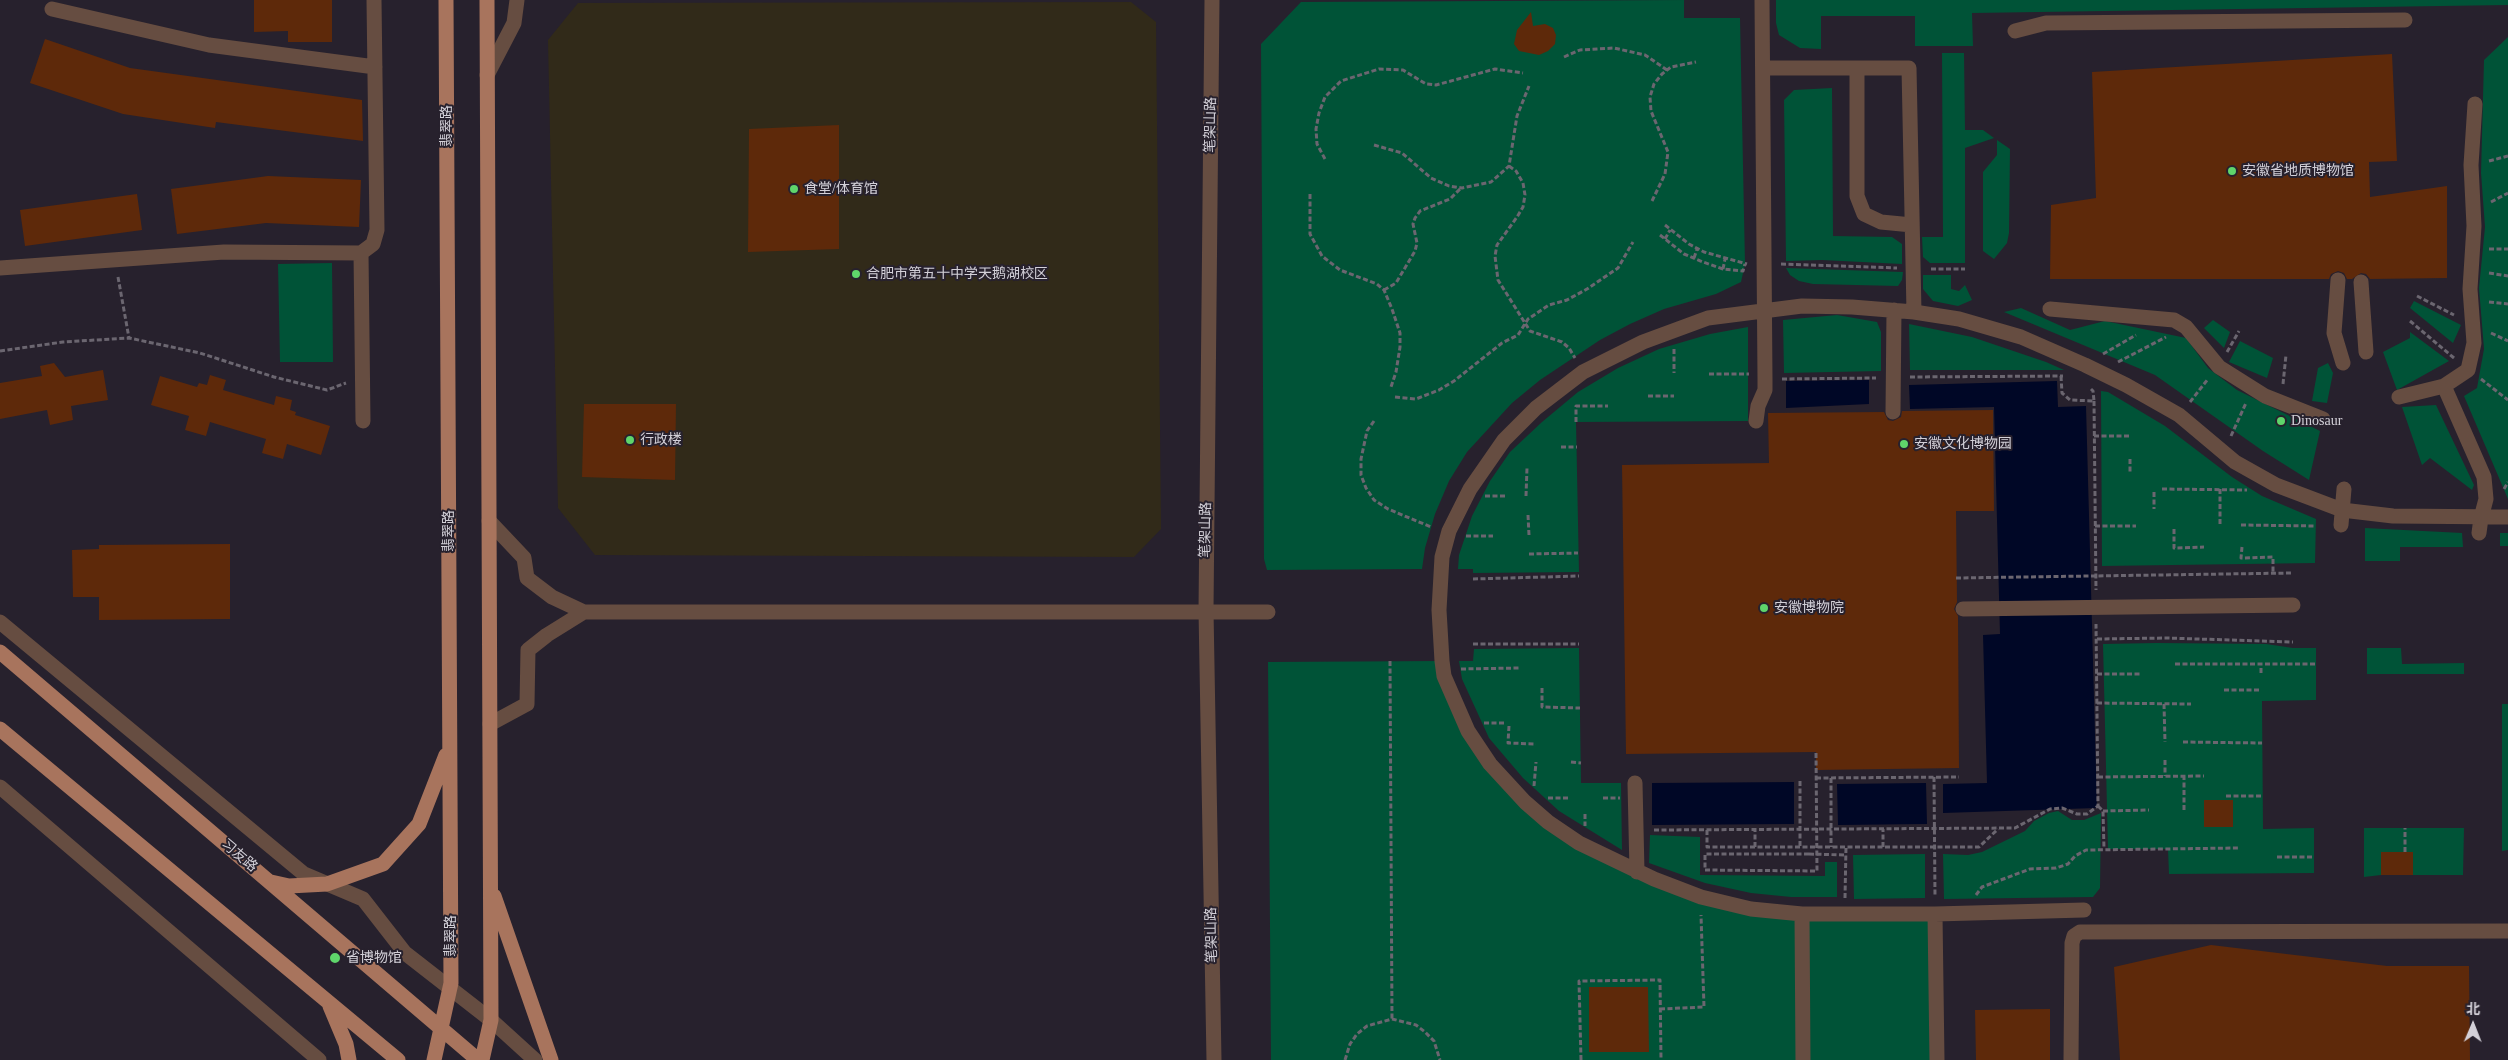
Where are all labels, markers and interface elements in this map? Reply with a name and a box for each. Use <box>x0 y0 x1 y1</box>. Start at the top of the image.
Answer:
street label: 笔架山路 <box>1202 97 1220 153</box>
street label: 翡翠路 <box>439 105 455 147</box>
place label: 安徽省地质博物馆 <box>2242 163 2354 179</box>
marker: 安徽省地质博物馆 <box>2226 165 2238 177</box>
place label: 食堂/体育馆 <box>804 181 878 197</box>
marker: 食堂/体育馆 <box>788 183 800 195</box>
place label: 合肥市第五十中学天鹅湖校区 <box>866 266 1048 282</box>
marker: 合肥市第五十中学天鹅湖校区 <box>850 268 862 280</box>
place label: Dinosaur <box>2291 413 2342 429</box>
marker: Dinosaur <box>2275 415 2287 427</box>
place label: 行政楼 <box>640 432 682 448</box>
marker: 行政楼 <box>624 434 636 446</box>
place label: 安徽文化博物园 <box>1914 436 2012 452</box>
marker: 安徽文化博物园 <box>1898 438 1910 450</box>
street label: 笔架山路 <box>1197 502 1215 558</box>
street label: 翡翠路 <box>441 510 457 552</box>
place label: 安徽博物院 <box>1774 600 1844 616</box>
marker: 安徽博物院 <box>1758 602 1770 614</box>
street label: 习友路 <box>218 836 260 876</box>
street label: 笔架山路 <box>1203 907 1221 963</box>
street label: 翡翠路 <box>443 915 459 957</box>
place label: 省博物馆 <box>346 950 402 966</box>
marker: 省博物馆 <box>328 951 342 965</box>
north arrow <box>2448 1000 2498 1050</box>
text: 北 <box>2466 1002 2480 1017</box>

